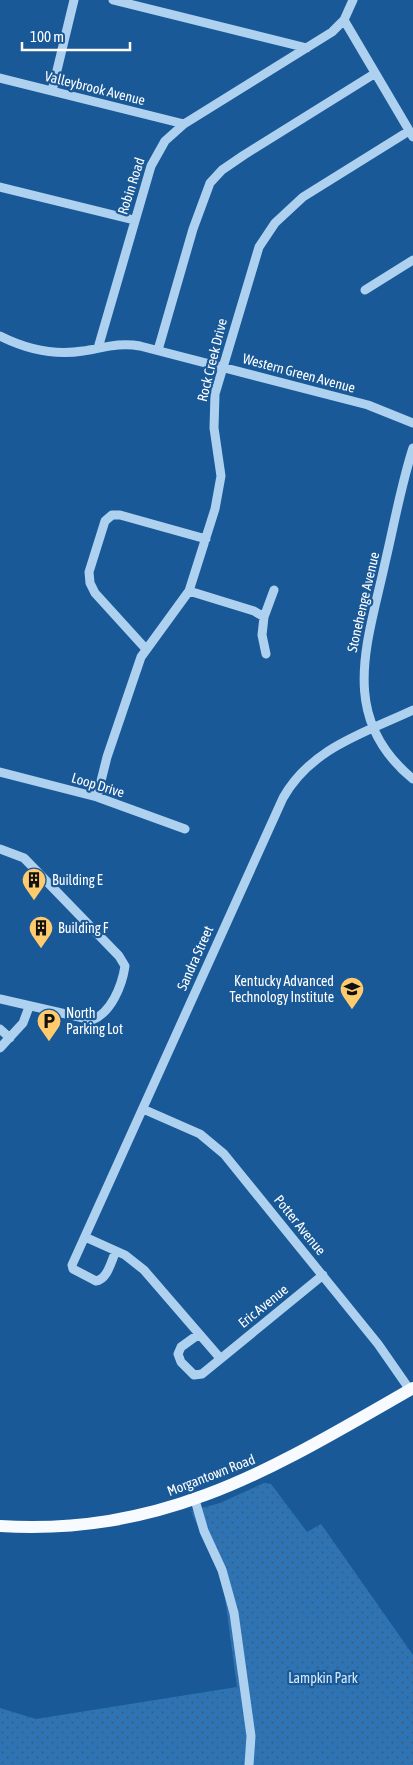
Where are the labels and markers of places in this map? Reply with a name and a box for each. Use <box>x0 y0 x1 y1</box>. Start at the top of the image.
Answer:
building icon: Building E <box>21 867 47 901</box>
place label: Building E <box>52 872 103 888</box>
building icon: Building F <box>28 915 54 949</box>
place label: Building F <box>58 920 109 936</box>
place label: Kentucky Advanced Technology Institute <box>230 973 334 1005</box>
school or university icon: Kentucky Advanced Technology Institute <box>339 976 365 1010</box>
place label: North Parking Lot <box>66 1005 123 1037</box>
parking icon: North Parking Lot <box>36 1008 62 1042</box>

